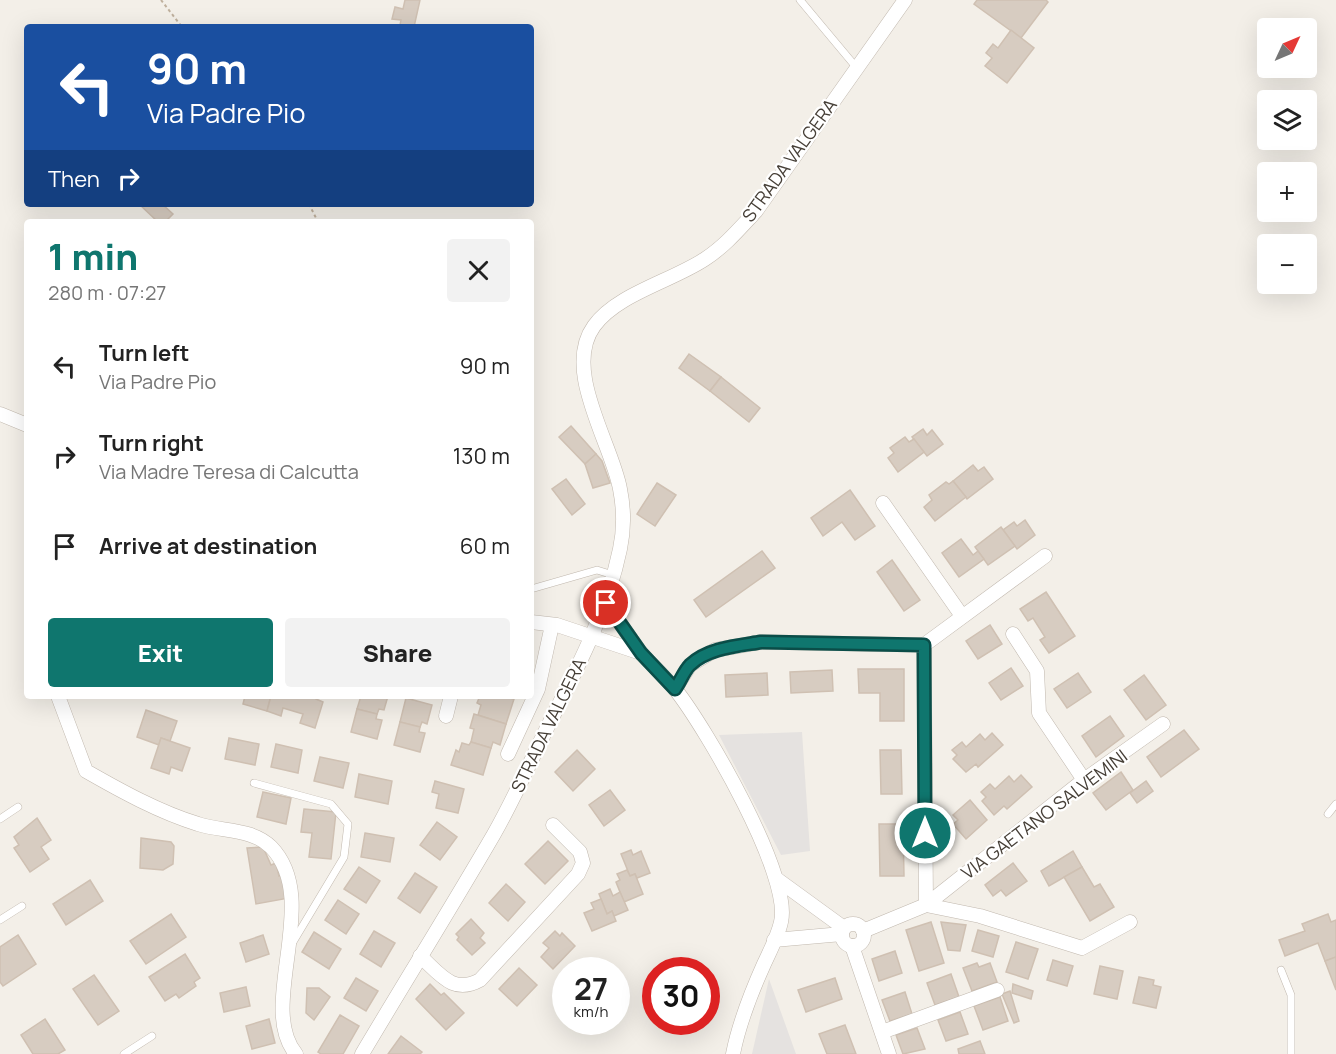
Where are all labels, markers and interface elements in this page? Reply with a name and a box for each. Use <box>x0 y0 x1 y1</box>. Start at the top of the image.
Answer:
north arrow <box>1257 18 1317 78</box>
map controls <box>1257 18 1317 294</box>
text: 90 m <box>147 39 247 97</box>
icon: left <box>48 48 126 126</box>
button: layers <box>1257 90 1317 150</box>
street label: STRADA VALGERA <box>736 93 842 226</box>
text: Via Padre Pio <box>147 94 305 131</box>
icon: right <box>112 162 145 195</box>
button: + <box>1257 162 1317 222</box>
text: Then <box>48 164 100 194</box>
text: 1 min <box>48 232 138 281</box>
button: − <box>1257 234 1317 294</box>
button: close <box>447 239 510 302</box>
text: 280 m · 07:27 <box>48 279 166 306</box>
text: Turn left <box>99 338 189 368</box>
icon: left <box>48 350 81 383</box>
text: 90 m <box>460 351 510 381</box>
text: Via Padre Pio <box>99 368 216 395</box>
text: Turn right <box>99 428 204 458</box>
icon: right <box>48 440 81 473</box>
text: 130 m <box>453 441 510 471</box>
text: Via Madre Teresa di Calcutta <box>99 458 359 485</box>
icon: arrive <box>48 530 81 563</box>
text: Arrive at destination <box>99 531 317 561</box>
text: 60 m <box>460 531 510 561</box>
pin <box>580 577 631 628</box>
icon: arrive <box>589 586 622 619</box>
button: Exit <box>48 618 273 687</box>
button: Share <box>285 618 510 687</box>
street label: STRADA VALGERA <box>505 653 591 796</box>
street label: VIA GAETANO SALVEMINI <box>956 744 1132 884</box>
position arrow <box>893 801 957 865</box>
speed limit sign: 30 <box>642 957 720 1035</box>
text: 27 <box>574 968 608 1009</box>
text: km/h <box>574 1001 608 1022</box>

